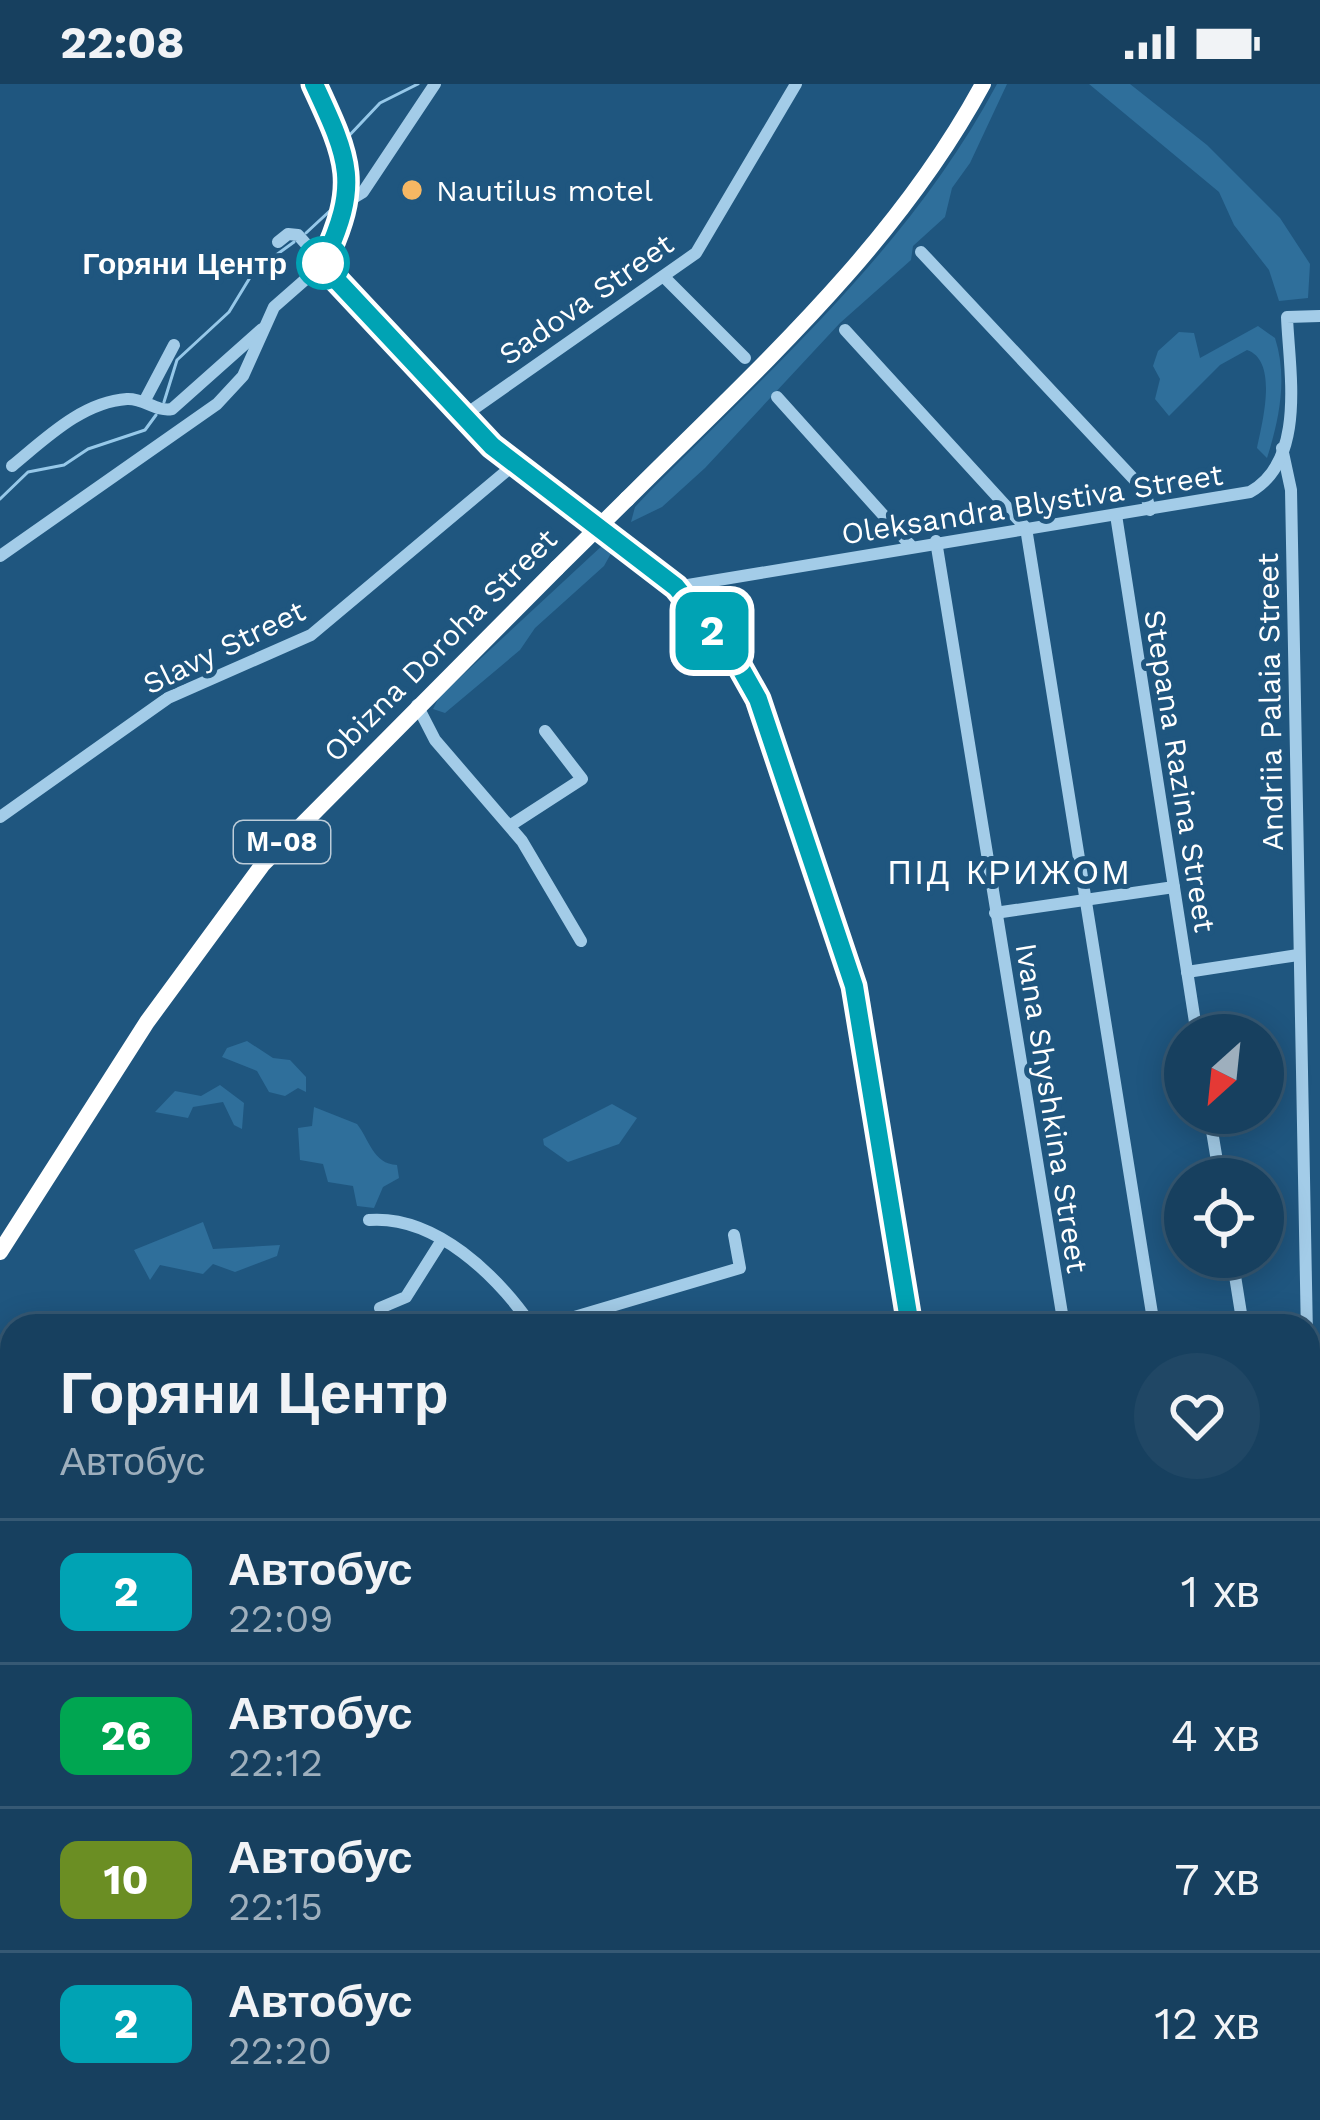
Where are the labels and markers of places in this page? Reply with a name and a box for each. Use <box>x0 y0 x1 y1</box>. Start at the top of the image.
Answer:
place label: Nautilus motel <box>436 173 653 208</box>
marker: Nautilus motel <box>399 177 425 203</box>
marker: Горяни Центр <box>298 238 348 288</box>
place label: Горяни Центр <box>82 246 287 281</box>

